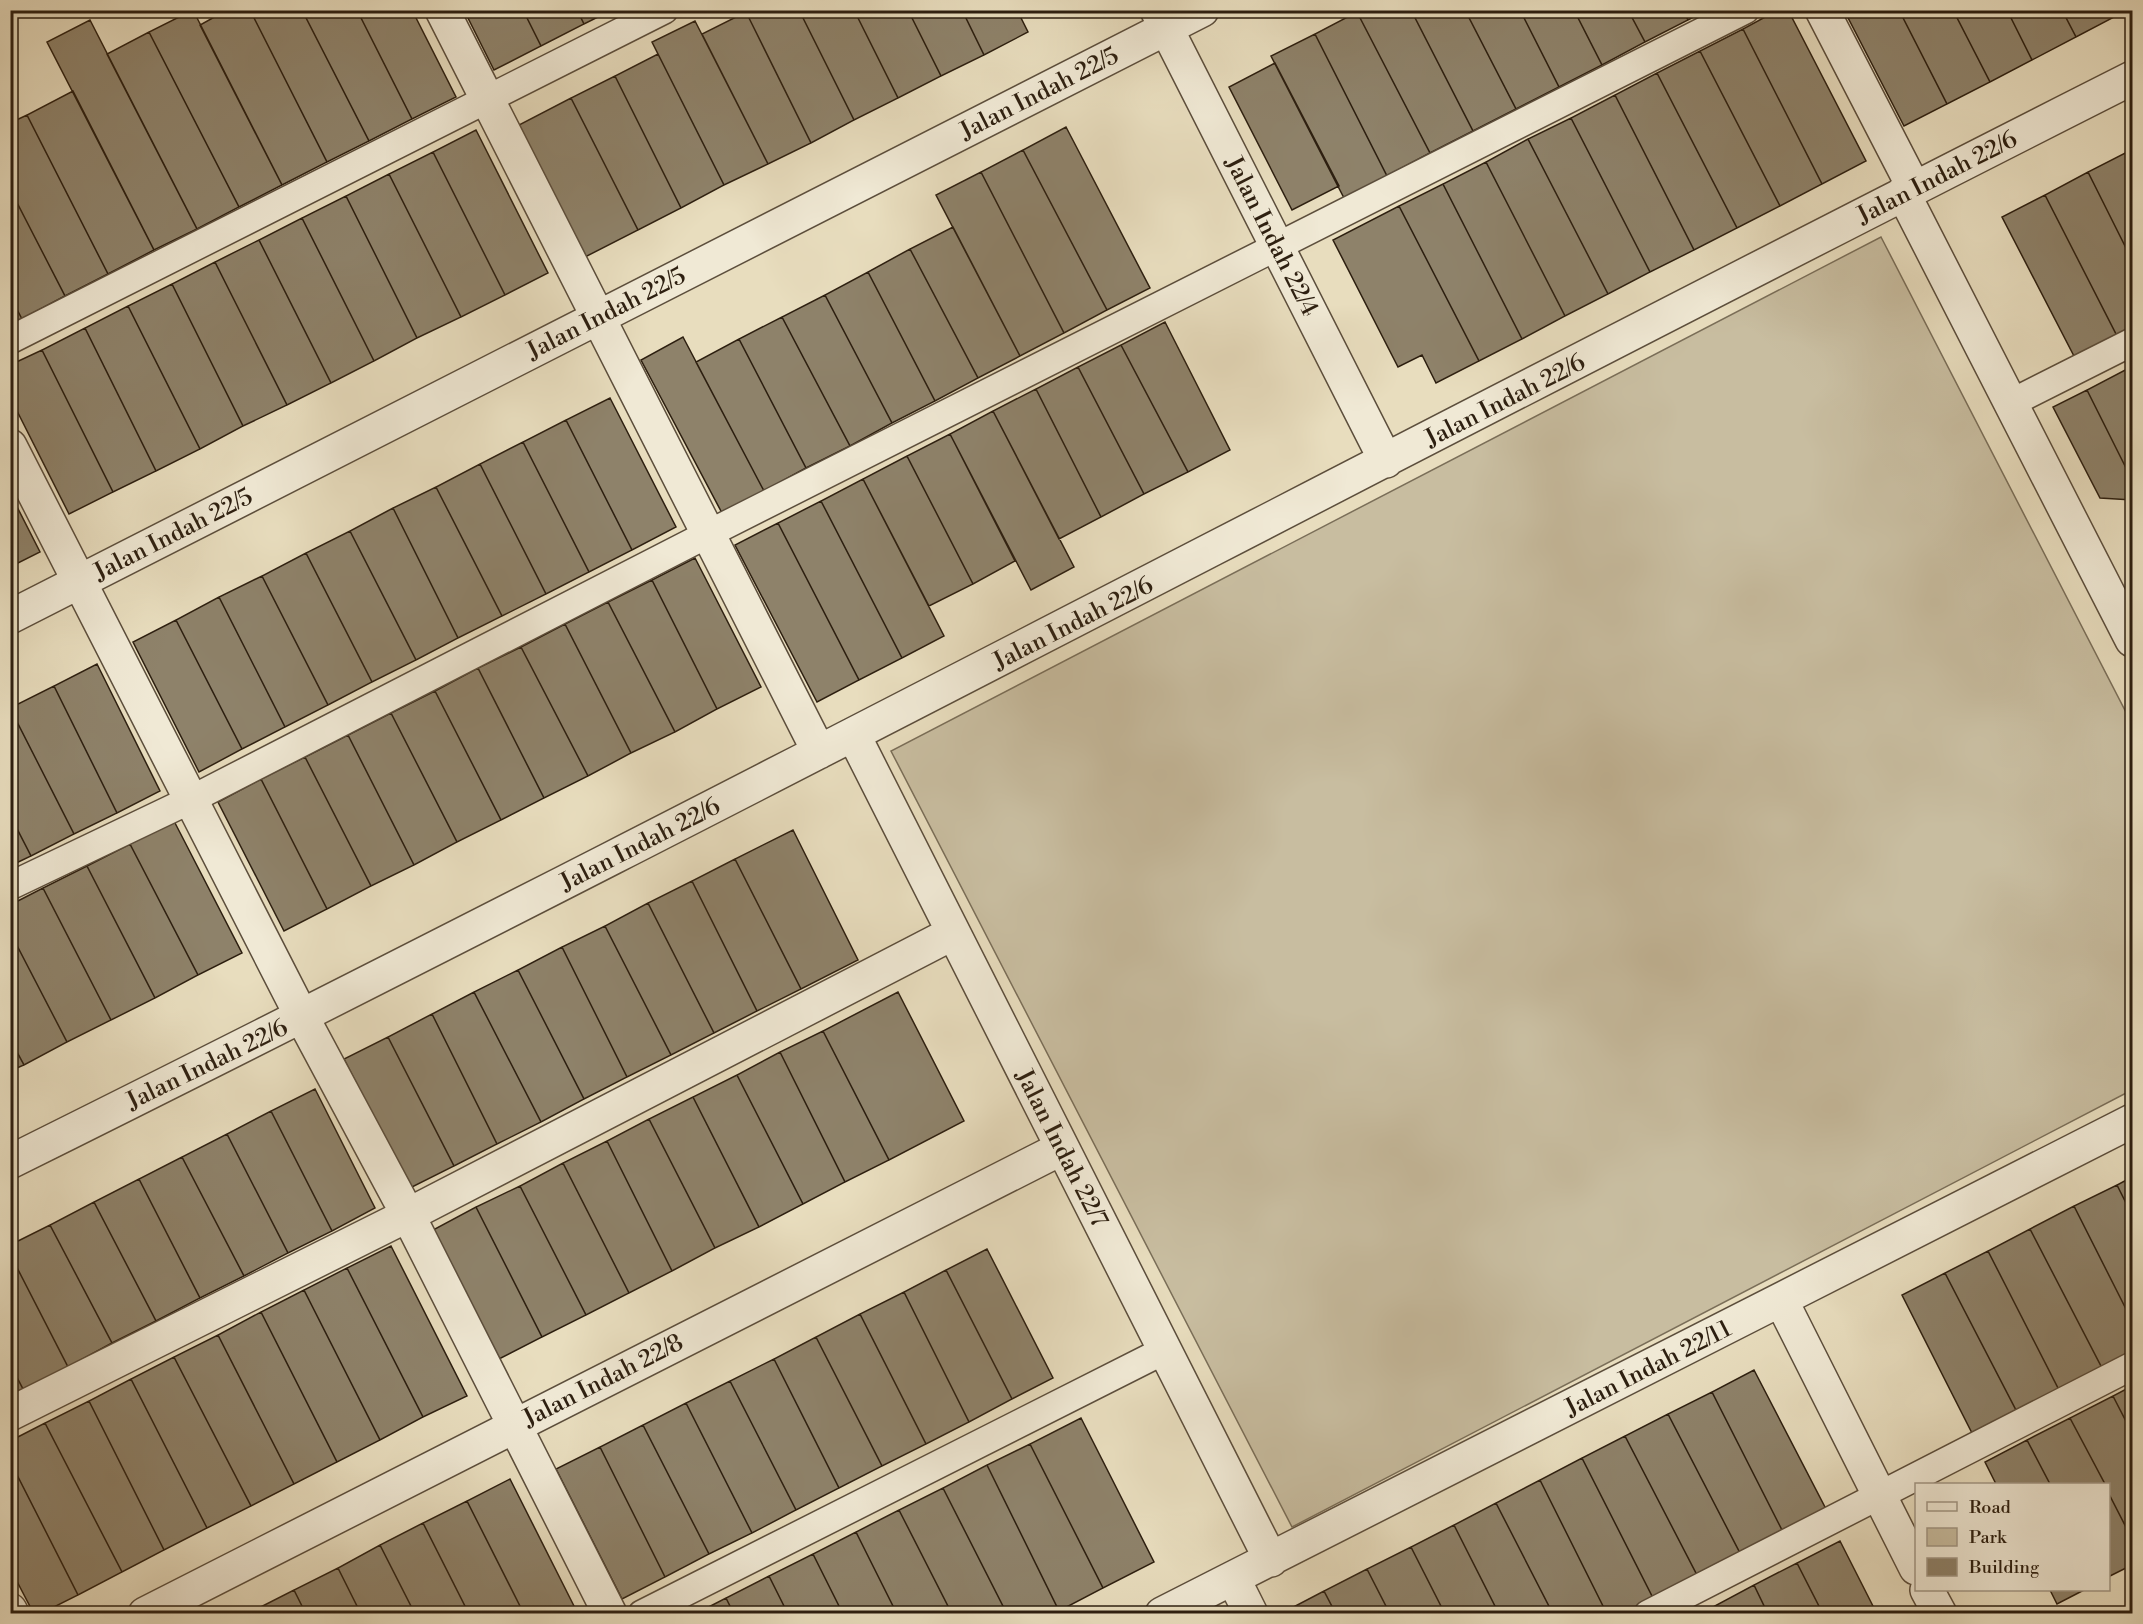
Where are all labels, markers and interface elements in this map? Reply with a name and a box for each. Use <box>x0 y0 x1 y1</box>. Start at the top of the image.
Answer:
street label: Jalan Indah 22/5 <box>954 41 1124 147</box>
street label: Jalan Indah 22/6 <box>1851 125 2023 232</box>
street label: Jalan Indah 22/4 <box>1217 151 1324 321</box>
street label: Jalan Indah 22/5 <box>521 261 691 367</box>
street label: Jalan Indah 22/6 <box>1419 348 1591 455</box>
street label: Jalan Indah 22/5 <box>88 482 258 588</box>
street label: Jalan Indah 22/6 <box>987 571 1159 678</box>
street label: Jalan Indah 22/6 <box>554 792 726 899</box>
street label: Jalan Indah 22/6 <box>121 1013 293 1117</box>
street label: Jalan Indah 22/7 <box>1008 1064 1114 1232</box>
street label: Jalan Indah 22/11 <box>1559 1314 1737 1424</box>
street label: Jalan Indah 22/8 <box>517 1328 689 1435</box>
legend <box>1915 1483 2110 1591</box>
text: Road <box>1969 1496 2012 1519</box>
text: Park <box>1969 1526 2008 1549</box>
text: Building <box>1968 1556 2040 1579</box>

